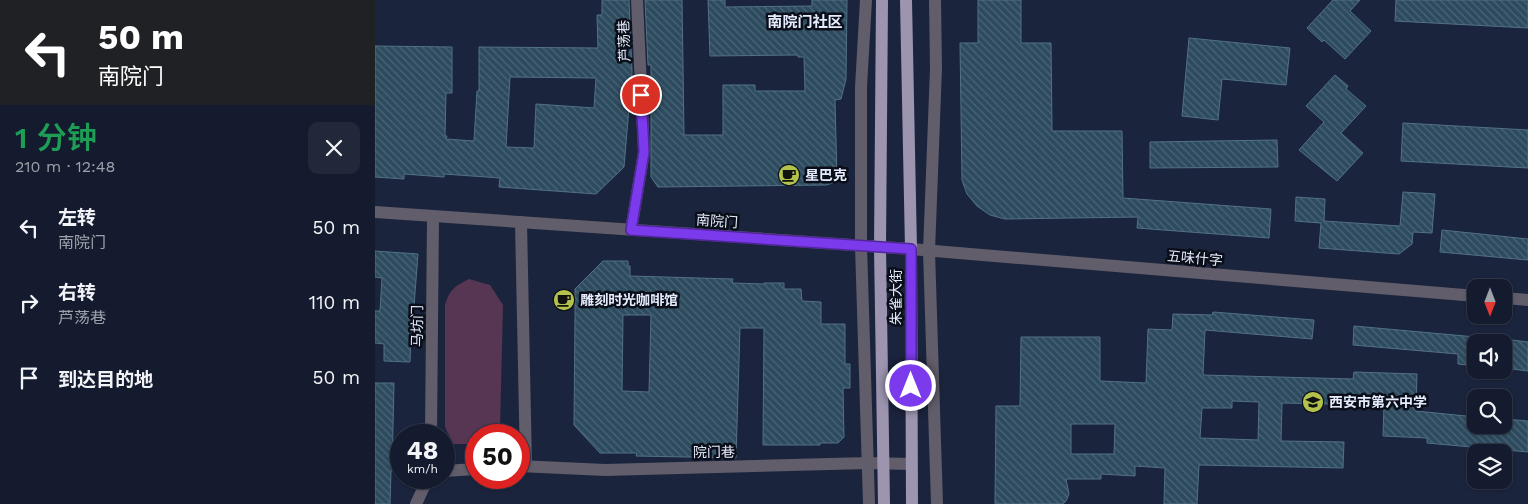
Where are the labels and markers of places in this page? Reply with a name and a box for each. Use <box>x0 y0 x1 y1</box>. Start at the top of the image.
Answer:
pin <box>620 74 662 116</box>
cafe icon: 星巴克 <box>777 163 801 187</box>
place label: 星巴克 <box>805 167 847 183</box>
cafe icon: 雕刻时光咖啡馆 <box>552 288 576 312</box>
place label: 雕刻时光咖啡馆 <box>580 292 678 308</box>
school or university icon: 西安市第六中学 <box>1301 390 1325 414</box>
place label: 西安市第六中学 <box>1329 394 1427 410</box>

